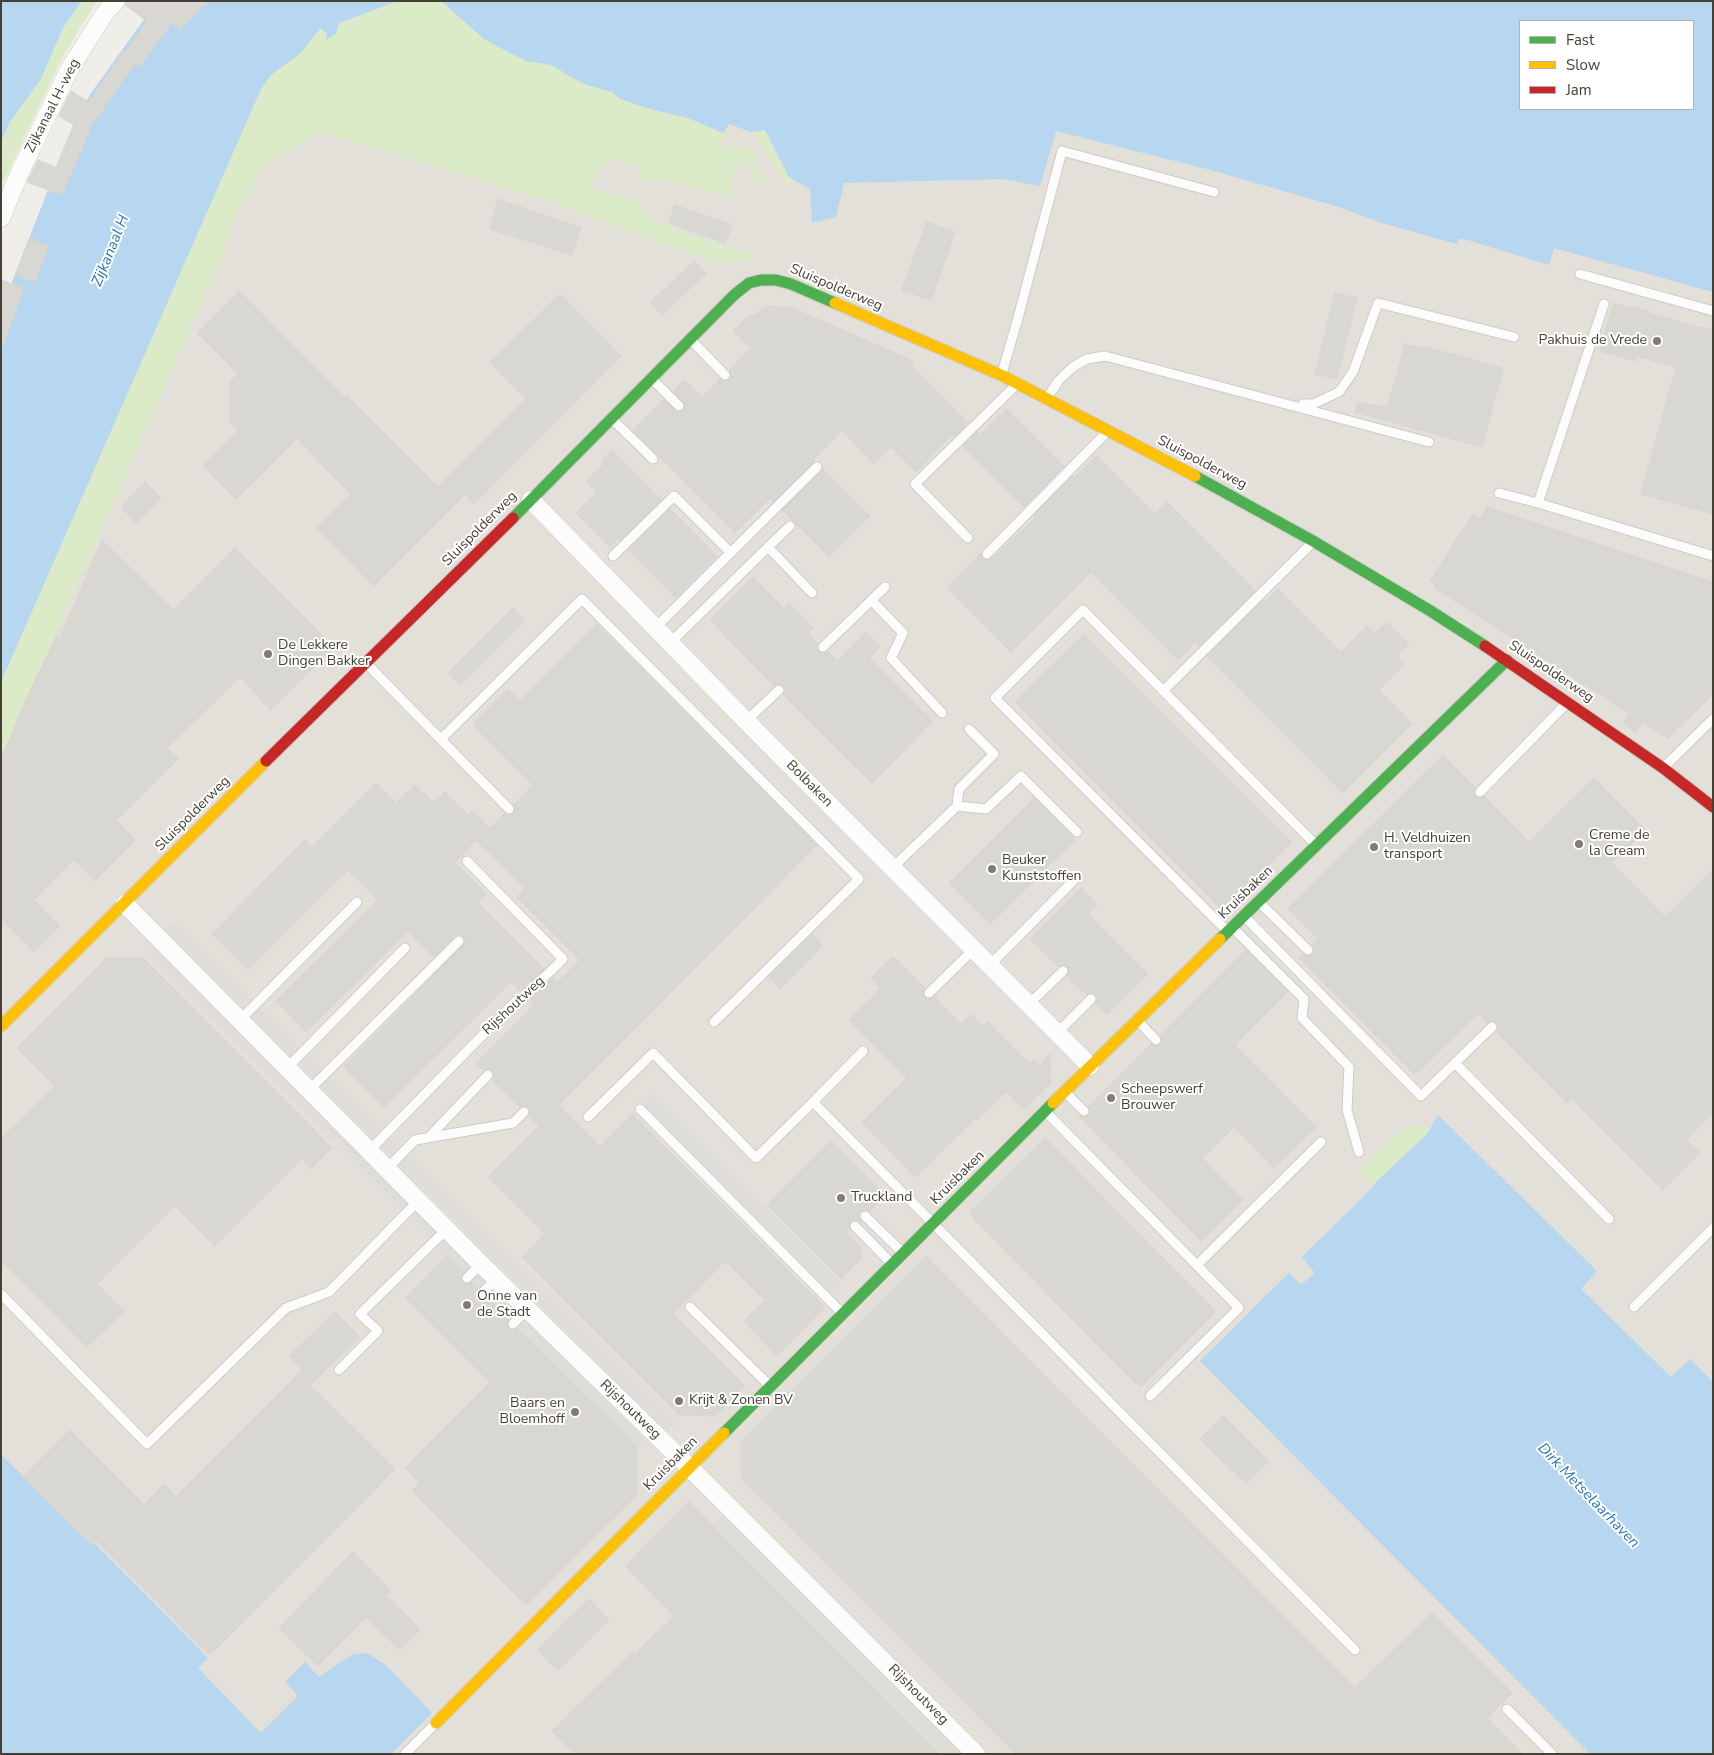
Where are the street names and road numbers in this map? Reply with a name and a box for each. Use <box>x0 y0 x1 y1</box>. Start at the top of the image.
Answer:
street label: Zijkanaal H-weg <box>22 56 84 156</box>
street label: Sluispolderweg <box>787 261 885 315</box>
street label: Sluispolderweg <box>1154 432 1250 494</box>
street label: Sluispolderweg <box>439 488 521 570</box>
street label: Sluispolderweg <box>1505 637 1597 707</box>
street label: Bolbaken <box>782 757 836 811</box>
street label: Sluispolderweg <box>152 773 234 855</box>
street label: Kruisbaken <box>1215 863 1277 923</box>
street label: Rijshoutweg <box>480 973 548 1039</box>
street label: Kruisbaken <box>928 1148 988 1208</box>
street label: Rijshoutweg <box>596 1377 664 1443</box>
street label: Kruisbaken <box>641 1434 701 1494</box>
street label: Rijshoutweg <box>884 1661 952 1729</box>

